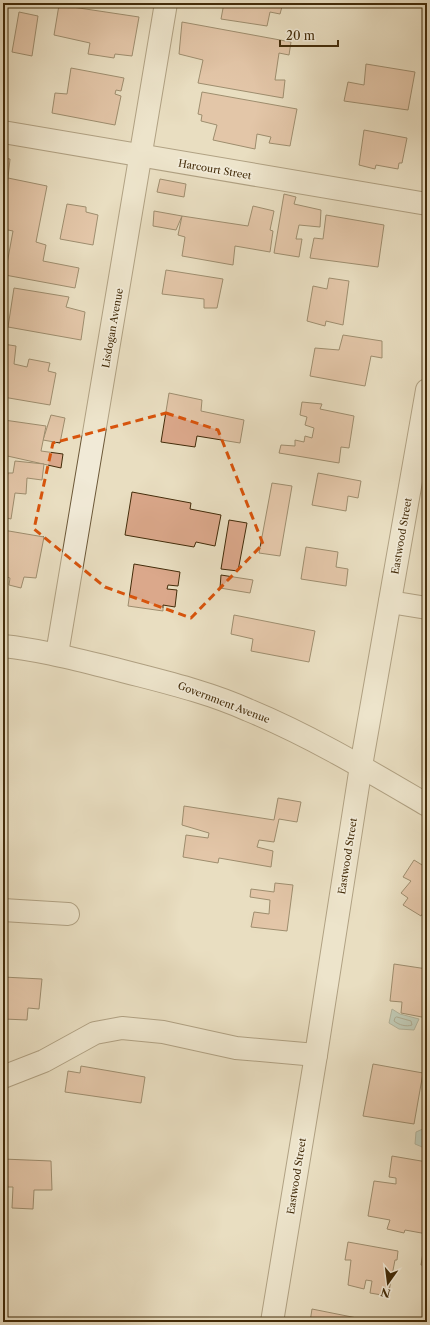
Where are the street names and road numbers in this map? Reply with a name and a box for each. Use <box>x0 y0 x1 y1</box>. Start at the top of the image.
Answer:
street label: Harcourt Street <box>177 157 253 182</box>
street label: Lisdogan Avenue <box>99 287 126 369</box>
street label: Eastwood Street <box>388 496 415 575</box>
street label: Government Avenue <box>176 679 272 726</box>
street label: Eastwood Street <box>335 816 360 895</box>
street label: Eastwood Street <box>284 1136 309 1215</box>

